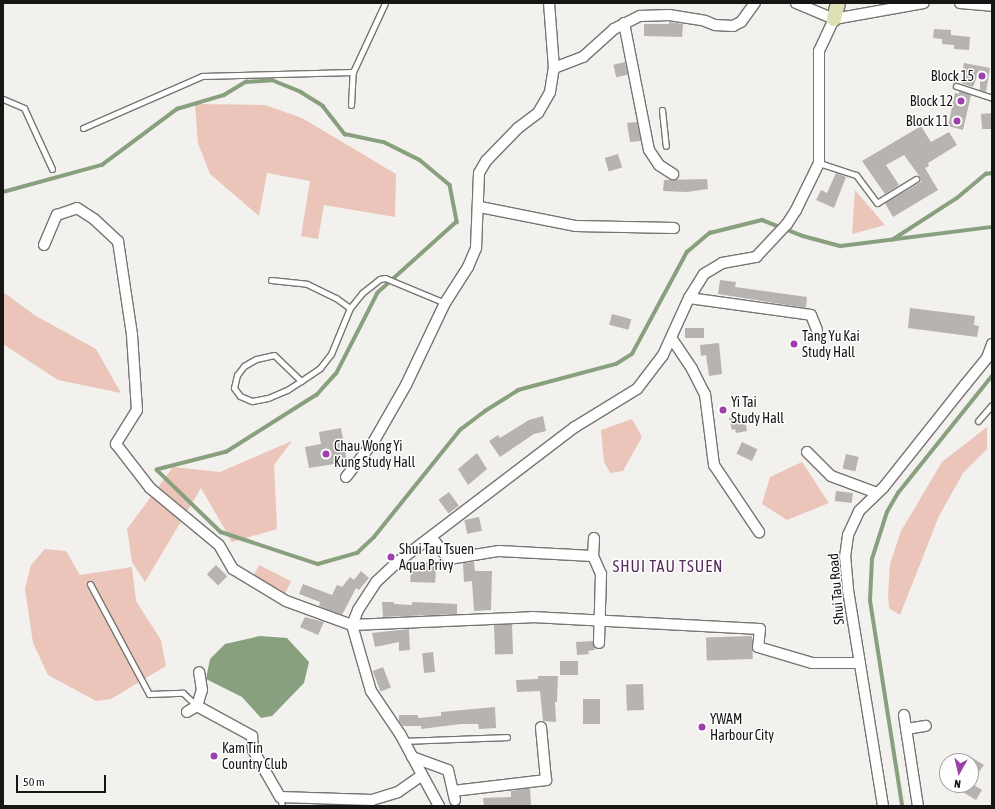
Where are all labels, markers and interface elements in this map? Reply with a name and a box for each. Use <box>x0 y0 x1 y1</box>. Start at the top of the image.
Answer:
place label: Block 15 <box>931 68 974 84</box>
marker: Block 15 <box>977 71 987 81</box>
place label: Block 12 <box>910 93 953 109</box>
marker: Block 12 <box>956 96 966 106</box>
place label: Block 11 <box>906 113 949 129</box>
marker: Block 11 <box>952 116 962 126</box>
place label: Tang Yu Kai Study Hall <box>802 328 860 360</box>
marker: Tang Yu Kai Study Hall <box>789 339 799 349</box>
place label: Yi Tai Study Hall <box>731 394 784 426</box>
marker: Yi Tai Study Hall <box>718 405 728 415</box>
place label: Chau Wong Yi Kung Study Hall <box>334 438 415 470</box>
marker: Chau Wong Yi Kung Study Hall <box>321 449 331 459</box>
place label: Shui Tau Tsuen Aqua Privy <box>399 541 474 574</box>
marker: Shui Tau Tsuen Aqua Privy <box>386 552 396 562</box>
street label: Shui Tau Road <box>825 553 847 625</box>
district label: SHUI TAU TSUEN <box>612 556 724 576</box>
place label: YWAM Harbour City <box>710 711 774 744</box>
marker: YWAM Harbour City <box>697 722 707 732</box>
place label: Kam Tin Country Club <box>222 740 288 772</box>
marker: Kam Tin Country Club <box>209 751 219 761</box>
north arrow <box>939 753 979 793</box>
scale bar <box>18 767 108 793</box>
text: 50 m <box>23 775 45 789</box>
text: N <box>953 777 962 790</box>

